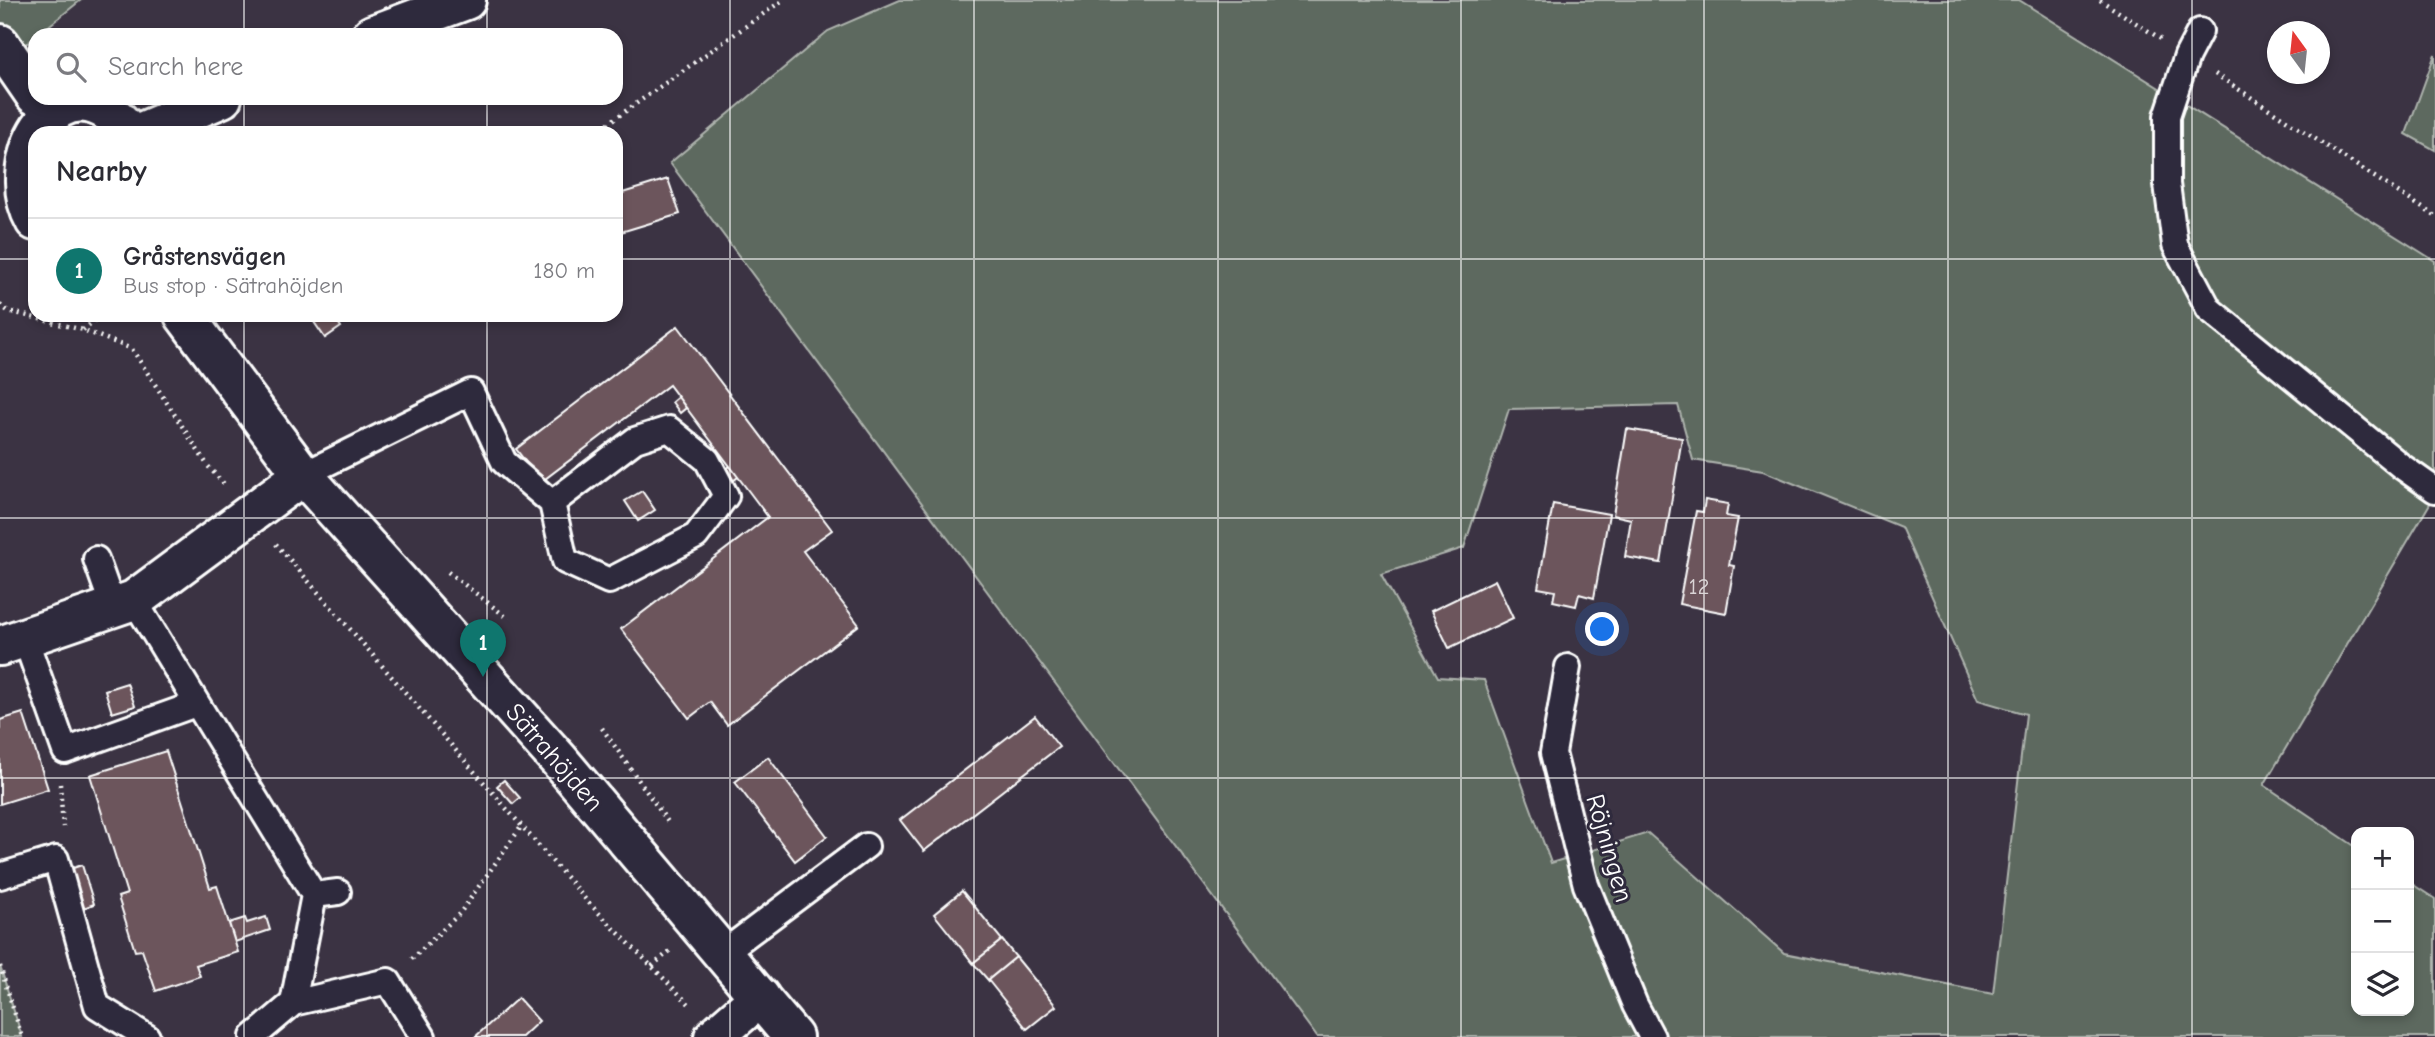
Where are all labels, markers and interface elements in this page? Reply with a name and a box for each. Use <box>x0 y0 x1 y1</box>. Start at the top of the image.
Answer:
north arrow <box>2267 21 2330 84</box>
search box <box>28 28 623 105</box>
icon: search <box>52 48 90 86</box>
text: Search here <box>108 52 243 82</box>
text: Nearby <box>56 154 147 189</box>
text: Gråstensvägen <box>123 242 286 272</box>
text: 1 <box>74 257 84 284</box>
text: 180 m <box>533 257 595 284</box>
text: Bus stop · Sätrahöjden <box>123 272 343 299</box>
house number: 12 <box>1688 573 1710 600</box>
your location <box>1585 612 1619 646</box>
pin: 1 <box>460 619 506 677</box>
street label: Sätrahöjden <box>499 698 609 818</box>
street label: Röjningen <box>1579 791 1639 906</box>
map controls <box>2351 827 2414 1016</box>
button: + <box>2351 827 2414 890</box>
button: − <box>2351 890 2414 953</box>
button: layers <box>2351 953 2414 1016</box>

